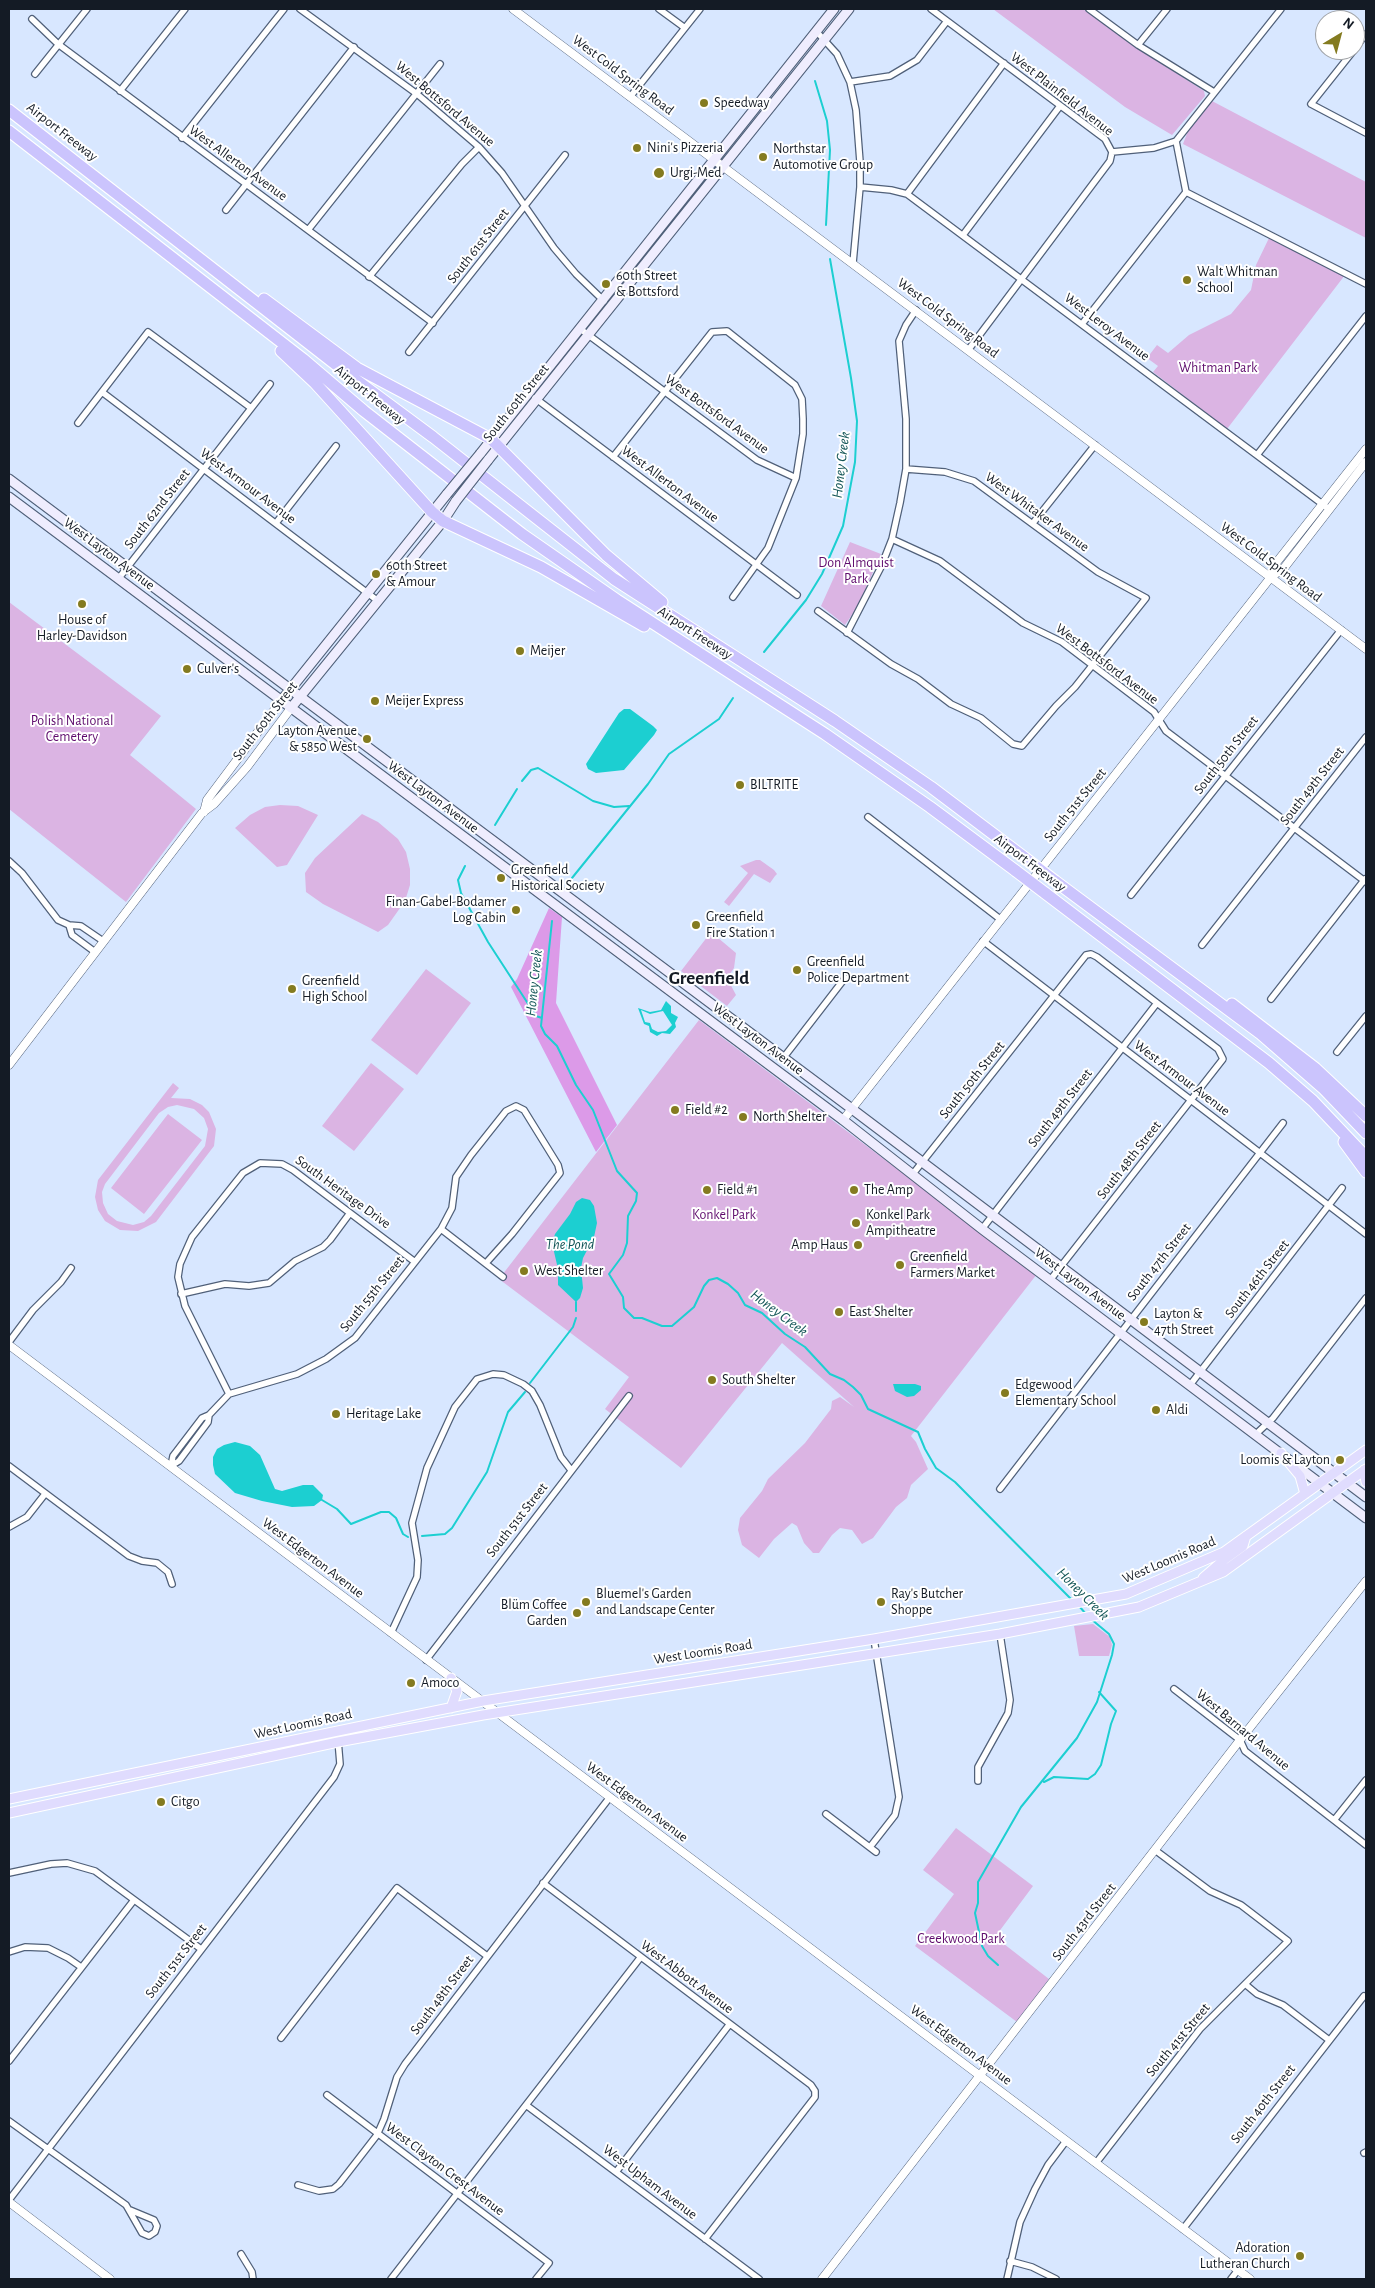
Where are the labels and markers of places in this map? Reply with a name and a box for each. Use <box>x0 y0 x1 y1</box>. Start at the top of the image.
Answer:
place label: Speedway <box>714 95 769 111</box>
marker: Speedway <box>698 97 710 109</box>
place label: Nini's Pizzeria <box>647 140 723 156</box>
place label: Northstar Automotive Group <box>773 141 873 174</box>
marker: Nini's Pizzeria <box>631 142 643 154</box>
marker: Northstar Automotive Group <box>757 151 769 163</box>
place label: Urgi-Med <box>670 165 722 181</box>
marker: Urgi-Med <box>652 166 666 180</box>
place label: Walt Whitman School <box>1197 264 1278 296</box>
place label: 60th Street & Bottsford <box>616 268 679 300</box>
marker: Walt Whitman School <box>1181 274 1193 286</box>
marker: 60th Street & Bottsford <box>600 278 612 290</box>
place label: 60th Street & Amour <box>386 558 447 590</box>
marker: 60th Street & Amour <box>370 568 382 580</box>
marker: House of Harley-Davidson <box>76 598 88 610</box>
place label: House of Harley-Davidson <box>37 612 127 644</box>
place label: Meijer <box>530 643 565 659</box>
marker: Meijer <box>514 645 526 657</box>
place label: Culver's <box>197 661 239 677</box>
marker: Culver's <box>181 663 193 675</box>
place label: Meijer Express <box>385 693 464 709</box>
marker: Meijer Express <box>369 695 381 707</box>
place label: Layton Avenue & 5850 West <box>278 723 357 756</box>
marker: Layton Avenue & 5850 West <box>361 733 373 745</box>
place label: BILTRITE <box>750 777 798 793</box>
marker: BILTRITE <box>734 779 746 791</box>
place label: Greenfield Historical Society <box>511 862 604 894</box>
marker: Greenfield Historical Society <box>495 872 507 884</box>
place label: Finan-Gabel-Bodamer Log Cabin <box>386 894 506 926</box>
marker: Finan-Gabel-Bodamer Log Cabin <box>510 904 522 916</box>
place label: Greenfield Fire Station 1 <box>706 909 775 942</box>
marker: Greenfield Fire Station 1 <box>690 919 702 931</box>
place label: Greenfield Police Department <box>807 954 909 986</box>
marker: Greenfield Police Department <box>791 964 803 976</box>
place label: Greenfield High School <box>302 973 368 1006</box>
marker: Greenfield High School <box>286 983 298 995</box>
place label: Field #2 <box>685 1102 728 1118</box>
marker: Field #2 <box>669 1104 681 1116</box>
place label: North Shelter <box>753 1109 826 1125</box>
marker: North Shelter <box>737 1111 749 1123</box>
place label: Field #1 <box>717 1182 758 1198</box>
place label: The Amp <box>864 1182 913 1198</box>
marker: Field #1 <box>701 1184 713 1196</box>
marker: The Amp <box>848 1184 860 1196</box>
place label: Konkel Park Ampitheatre <box>866 1207 936 1240</box>
marker: Konkel Park Ampitheatre <box>850 1217 862 1229</box>
place label: Amp Haus <box>791 1237 848 1253</box>
marker: Amp Haus <box>852 1239 864 1251</box>
place label: Greenfield Farmers Market <box>910 1249 995 1282</box>
marker: Greenfield Farmers Market <box>894 1259 906 1271</box>
place label: West Shelter <box>534 1263 603 1279</box>
marker: West Shelter <box>518 1265 530 1277</box>
place label: East Shelter <box>849 1304 913 1320</box>
marker: East Shelter <box>833 1306 845 1318</box>
place label: Layton & 47th Street <box>1154 1306 1214 1338</box>
marker: Layton & 47th Street <box>1138 1316 1150 1328</box>
place label: South Shelter <box>722 1372 795 1388</box>
marker: South Shelter <box>706 1374 718 1386</box>
place label: Edgewood Elementary School <box>1015 1377 1116 1410</box>
marker: Edgewood Elementary School <box>999 1387 1011 1399</box>
place label: Aldi <box>1166 1402 1188 1418</box>
marker: Aldi <box>1150 1404 1162 1416</box>
place label: Heritage Lake <box>346 1406 421 1422</box>
marker: Heritage Lake <box>330 1408 342 1420</box>
place label: Loomis & Layton <box>1240 1452 1330 1468</box>
marker: Loomis & Layton <box>1334 1454 1346 1466</box>
place label: Bluemel's Garden and Landscape Center <box>596 1586 714 1618</box>
place label: Ray's Butcher Shoppe <box>891 1586 963 1618</box>
marker: Bluemel's Garden and Landscape Center <box>580 1596 592 1608</box>
marker: Ray's Butcher Shoppe <box>875 1596 887 1608</box>
place label: Blüm Coffee Garden <box>501 1597 567 1630</box>
marker: Blüm Coffee Garden <box>571 1607 583 1619</box>
place label: Amoco <box>421 1675 459 1691</box>
marker: Amoco <box>405 1677 417 1689</box>
place label: Citgo <box>171 1794 200 1810</box>
marker: Citgo <box>155 1796 167 1808</box>
place label: Adoration Lutheran Church <box>1200 2240 1290 2272</box>
marker: Adoration Lutheran Church <box>1294 2250 1306 2262</box>

